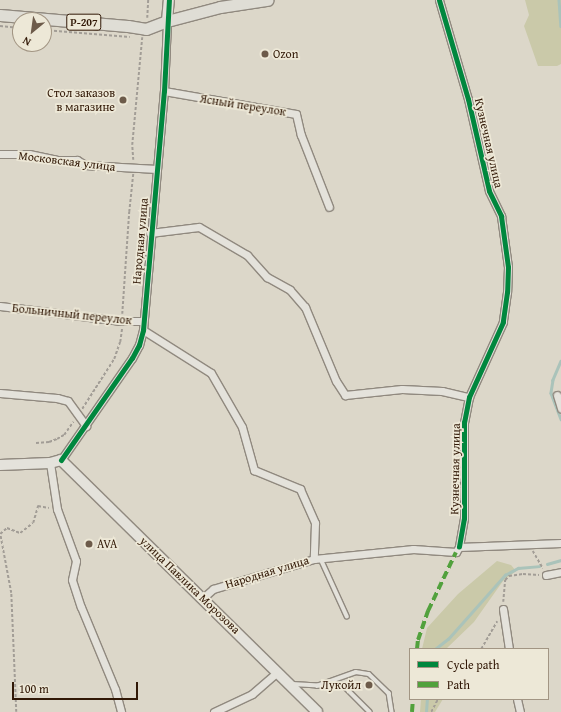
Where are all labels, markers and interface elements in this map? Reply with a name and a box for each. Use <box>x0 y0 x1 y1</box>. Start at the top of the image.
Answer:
north arrow <box>12 12 52 52</box>
road number: Р-207 <box>66 13 102 31</box>
text: N <box>20 33 34 50</box>
place label: Ozon <box>273 47 298 61</box>
marker: Ozon <box>260 49 270 59</box>
place label: Стол заказов в магазине <box>47 86 115 114</box>
street label: Ясный переулок <box>199 91 287 119</box>
marker: Стол заказов в магазине <box>118 95 128 105</box>
street label: Кузнечная улица <box>472 97 506 189</box>
street label: Московская улица <box>18 148 116 174</box>
street label: Народная улица <box>129 197 151 285</box>
street label: Больничный переулок <box>11 301 133 327</box>
street label: Кузнечная улица <box>447 423 463 515</box>
street label: улица Павлика Морозова <box>137 533 243 637</box>
place label: AVA <box>97 537 117 551</box>
marker: AVA <box>84 539 94 549</box>
street label: Народная улица <box>223 552 311 592</box>
legend <box>409 648 549 700</box>
text: Cycle path <box>447 656 499 673</box>
scale bar <box>14 674 140 700</box>
text: Path <box>447 676 470 693</box>
place label: Лукойл <box>321 678 361 692</box>
text: 100 m <box>19 680 49 697</box>
marker: Лукойл <box>364 680 374 690</box>

